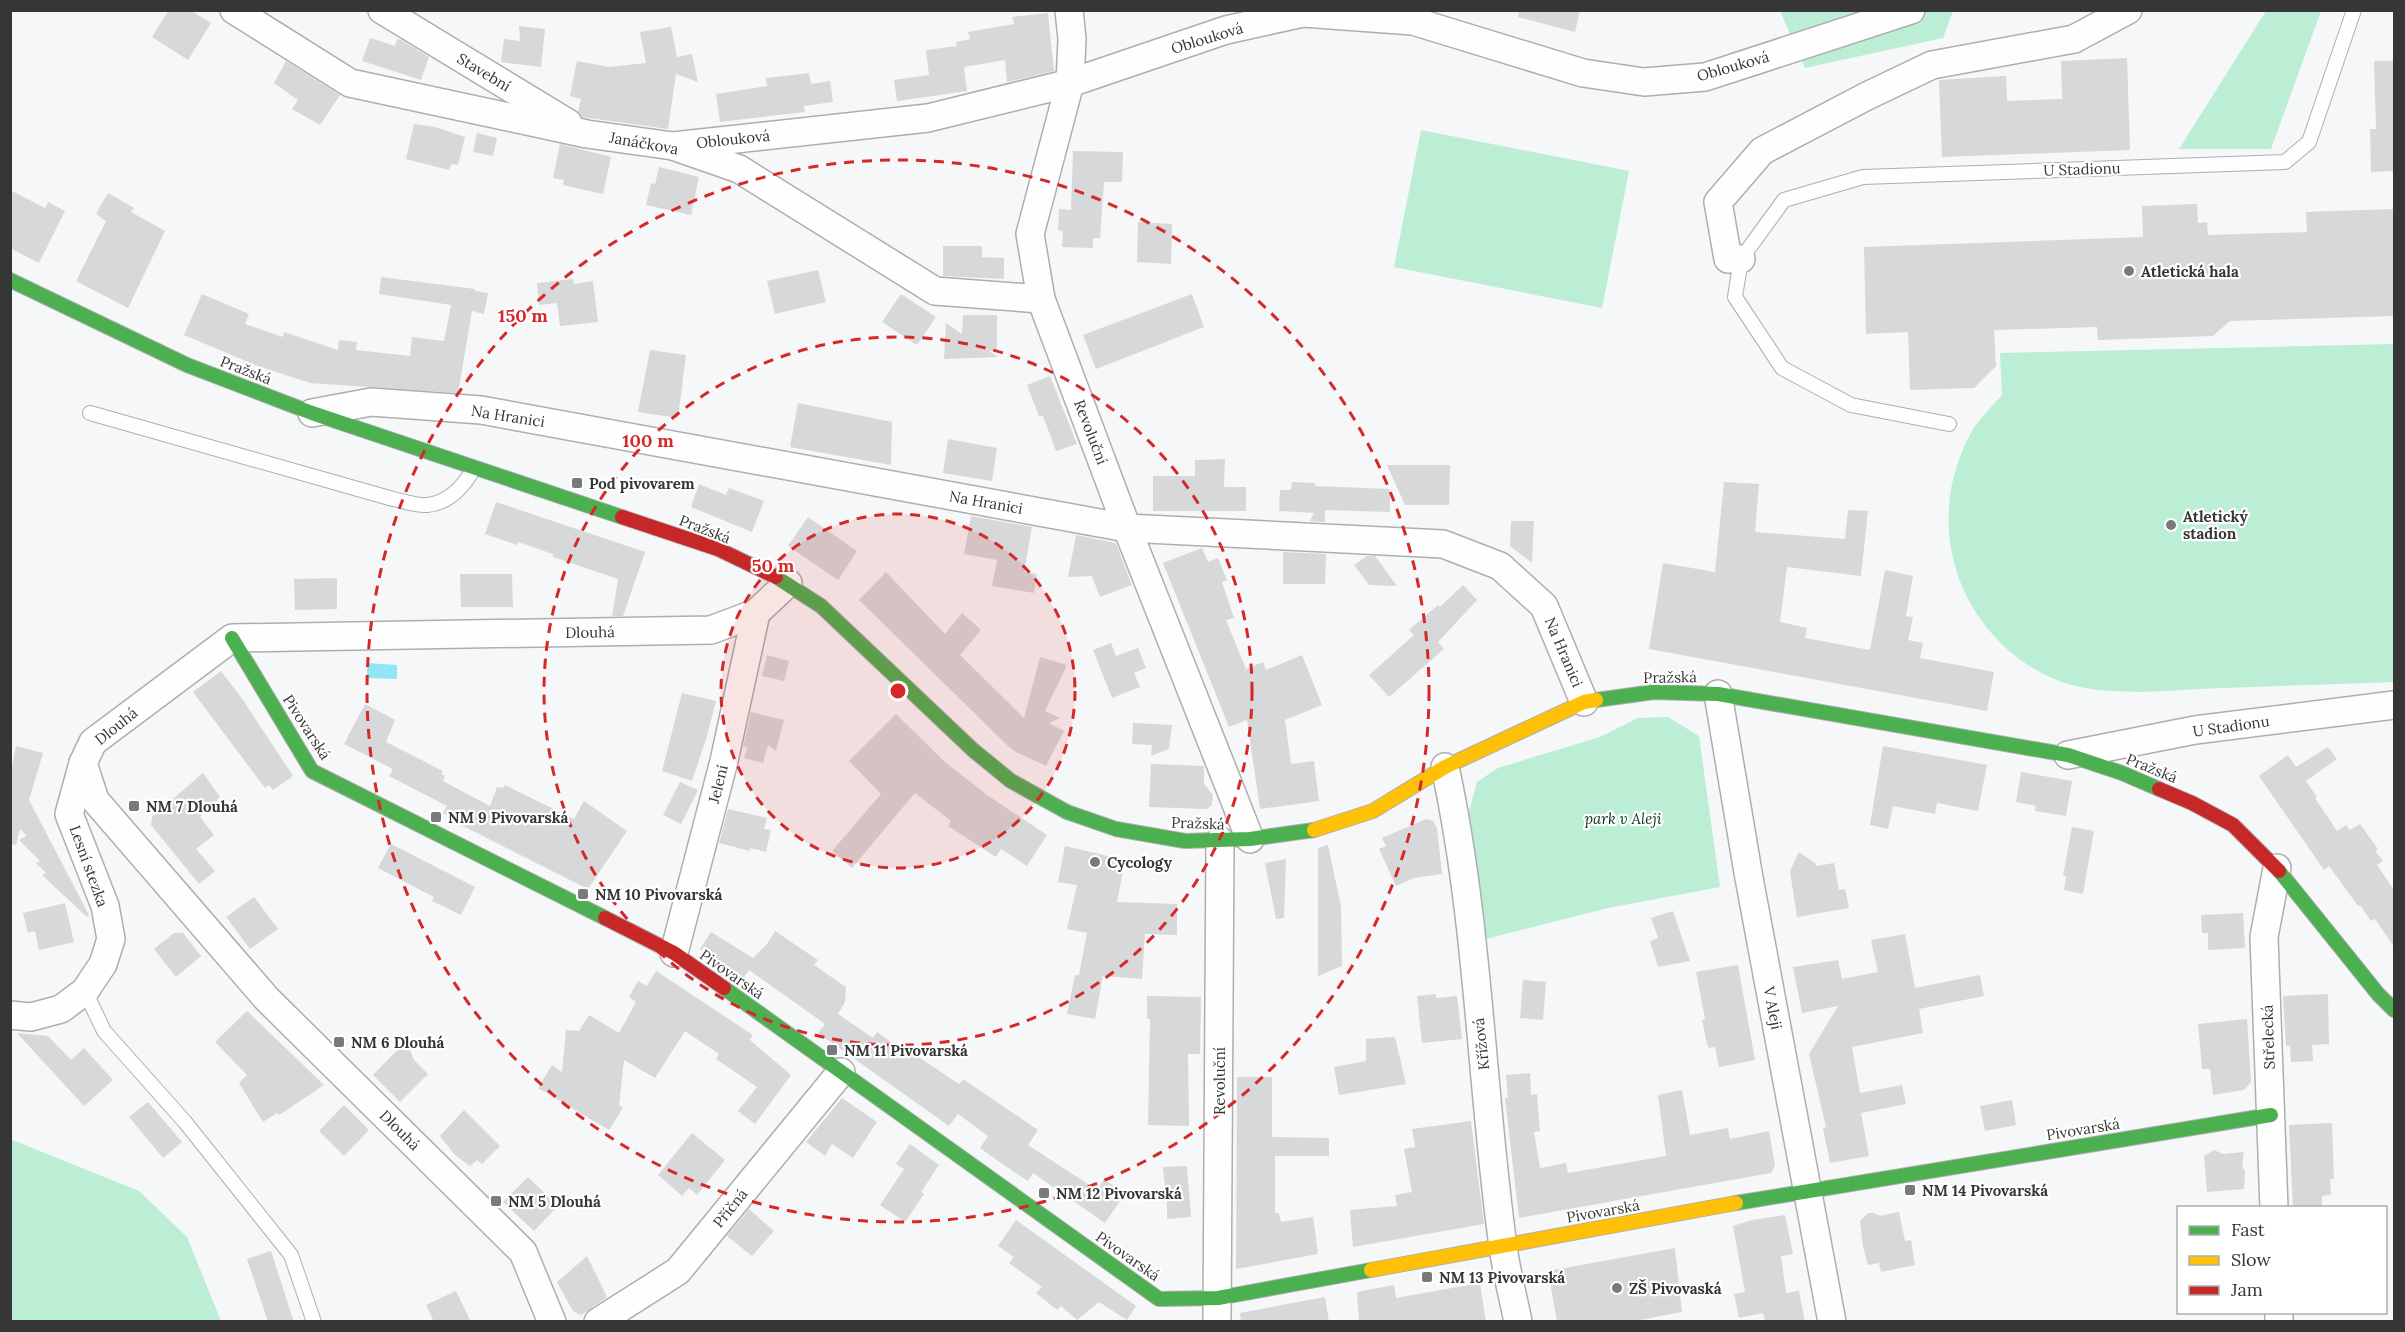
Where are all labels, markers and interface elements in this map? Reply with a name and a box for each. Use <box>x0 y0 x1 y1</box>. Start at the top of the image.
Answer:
street label: Oblouková <box>1169 18 1246 58</box>
street label: Oblouková <box>1695 47 1772 85</box>
street label: Stavební <box>454 49 514 95</box>
street label: Oblouková <box>695 126 771 152</box>
street label: Janáčkova <box>607 127 680 158</box>
street label: U Stadionu <box>2043 158 2121 180</box>
place label: Atletická hala <box>2141 262 2239 281</box>
marker: Atletická hala <box>2122 264 2136 278</box>
text: 150 m <box>498 304 548 327</box>
street label: Pražská <box>218 352 275 389</box>
street label: Revoluční <box>1070 397 1112 467</box>
street label: Na Hranici <box>470 401 546 431</box>
text: 100 m <box>622 429 674 452</box>
place label: Pod pivovarem <box>589 474 695 493</box>
marker: Pod pivovarem <box>570 476 584 490</box>
street label: Na Hranici <box>948 486 1024 518</box>
place label: Atletický stadion <box>2183 507 2248 543</box>
street label: Pražská <box>677 511 734 548</box>
marker: Atletický stadion <box>2164 518 2178 532</box>
text: 50 m <box>752 554 795 577</box>
street label: Na Hranici <box>1541 614 1587 690</box>
street label: Dlouhá <box>565 622 615 642</box>
street label: Pražská <box>1643 667 1697 687</box>
centre of rings <box>888 681 908 701</box>
street label: Pivovarská <box>279 691 335 763</box>
street label: Dlouhá <box>91 703 141 749</box>
street label: U Stadionu <box>2191 711 2271 741</box>
street label: Pražská <box>2124 749 2181 787</box>
street label: Jelení <box>704 763 732 806</box>
place label: NM 7 Dlouhá <box>146 797 238 816</box>
marker: NM 7 Dlouhá <box>127 799 141 813</box>
place label: NM 9 Pivovarská <box>448 808 569 827</box>
park label: park v Aleji <box>1584 809 1662 828</box>
marker: NM 9 Pivovarská <box>429 810 443 824</box>
street label: Pražská <box>1171 813 1225 833</box>
street label: Lesní stezka <box>65 823 113 910</box>
place label: Cycology <box>1107 853 1173 872</box>
marker: Cycology <box>1088 855 1102 869</box>
place label: NM 10 Pivovarská <box>595 885 723 904</box>
marker: NM 10 Pivovarská <box>576 887 590 901</box>
street label: Pivovarská <box>696 945 768 1003</box>
street label: V Aleji <box>1759 984 1786 1031</box>
street label: Střelecká <box>2257 1004 2279 1070</box>
street label: Křížová <box>1469 1017 1493 1071</box>
place label: NM 6 Dlouhá <box>351 1033 445 1052</box>
marker: NM 6 Dlouhá <box>332 1035 346 1049</box>
place label: NM 11 Pivovarská <box>844 1041 968 1060</box>
marker: NM 11 Pivovarská <box>825 1043 839 1057</box>
street label: Revoluční <box>1210 1047 1229 1115</box>
street label: Dlouhá <box>376 1106 424 1154</box>
street label: Pivovarská <box>2045 1114 2121 1144</box>
place label: NM 14 Pivovarská <box>1922 1181 2048 1200</box>
marker: NM 14 Pivovarská <box>1903 1183 1917 1197</box>
street label: Příčná <box>709 1184 752 1231</box>
place label: NM 12 Pivovarská <box>1056 1184 1182 1203</box>
marker: NM 12 Pivovarská <box>1037 1186 1051 1200</box>
place label: NM 5 Dlouhá <box>508 1192 601 1211</box>
marker: NM 5 Dlouhá <box>489 1194 503 1208</box>
street label: Pivovarská <box>1565 1195 1641 1227</box>
legend <box>2177 1206 2387 1314</box>
text: Fast <box>2231 1218 2265 1241</box>
street label: Pivovarská <box>1092 1227 1164 1285</box>
text: Slow <box>2231 1248 2271 1271</box>
place label: NM 13 Pivovarská <box>1439 1268 1565 1287</box>
marker: NM 13 Pivovarská <box>1420 1270 1434 1284</box>
place label: ZŠ Pivovaská <box>1629 1278 1722 1298</box>
text: Jam <box>2230 1278 2263 1301</box>
marker: ZŠ Pivovaská <box>1610 1281 1624 1295</box>

